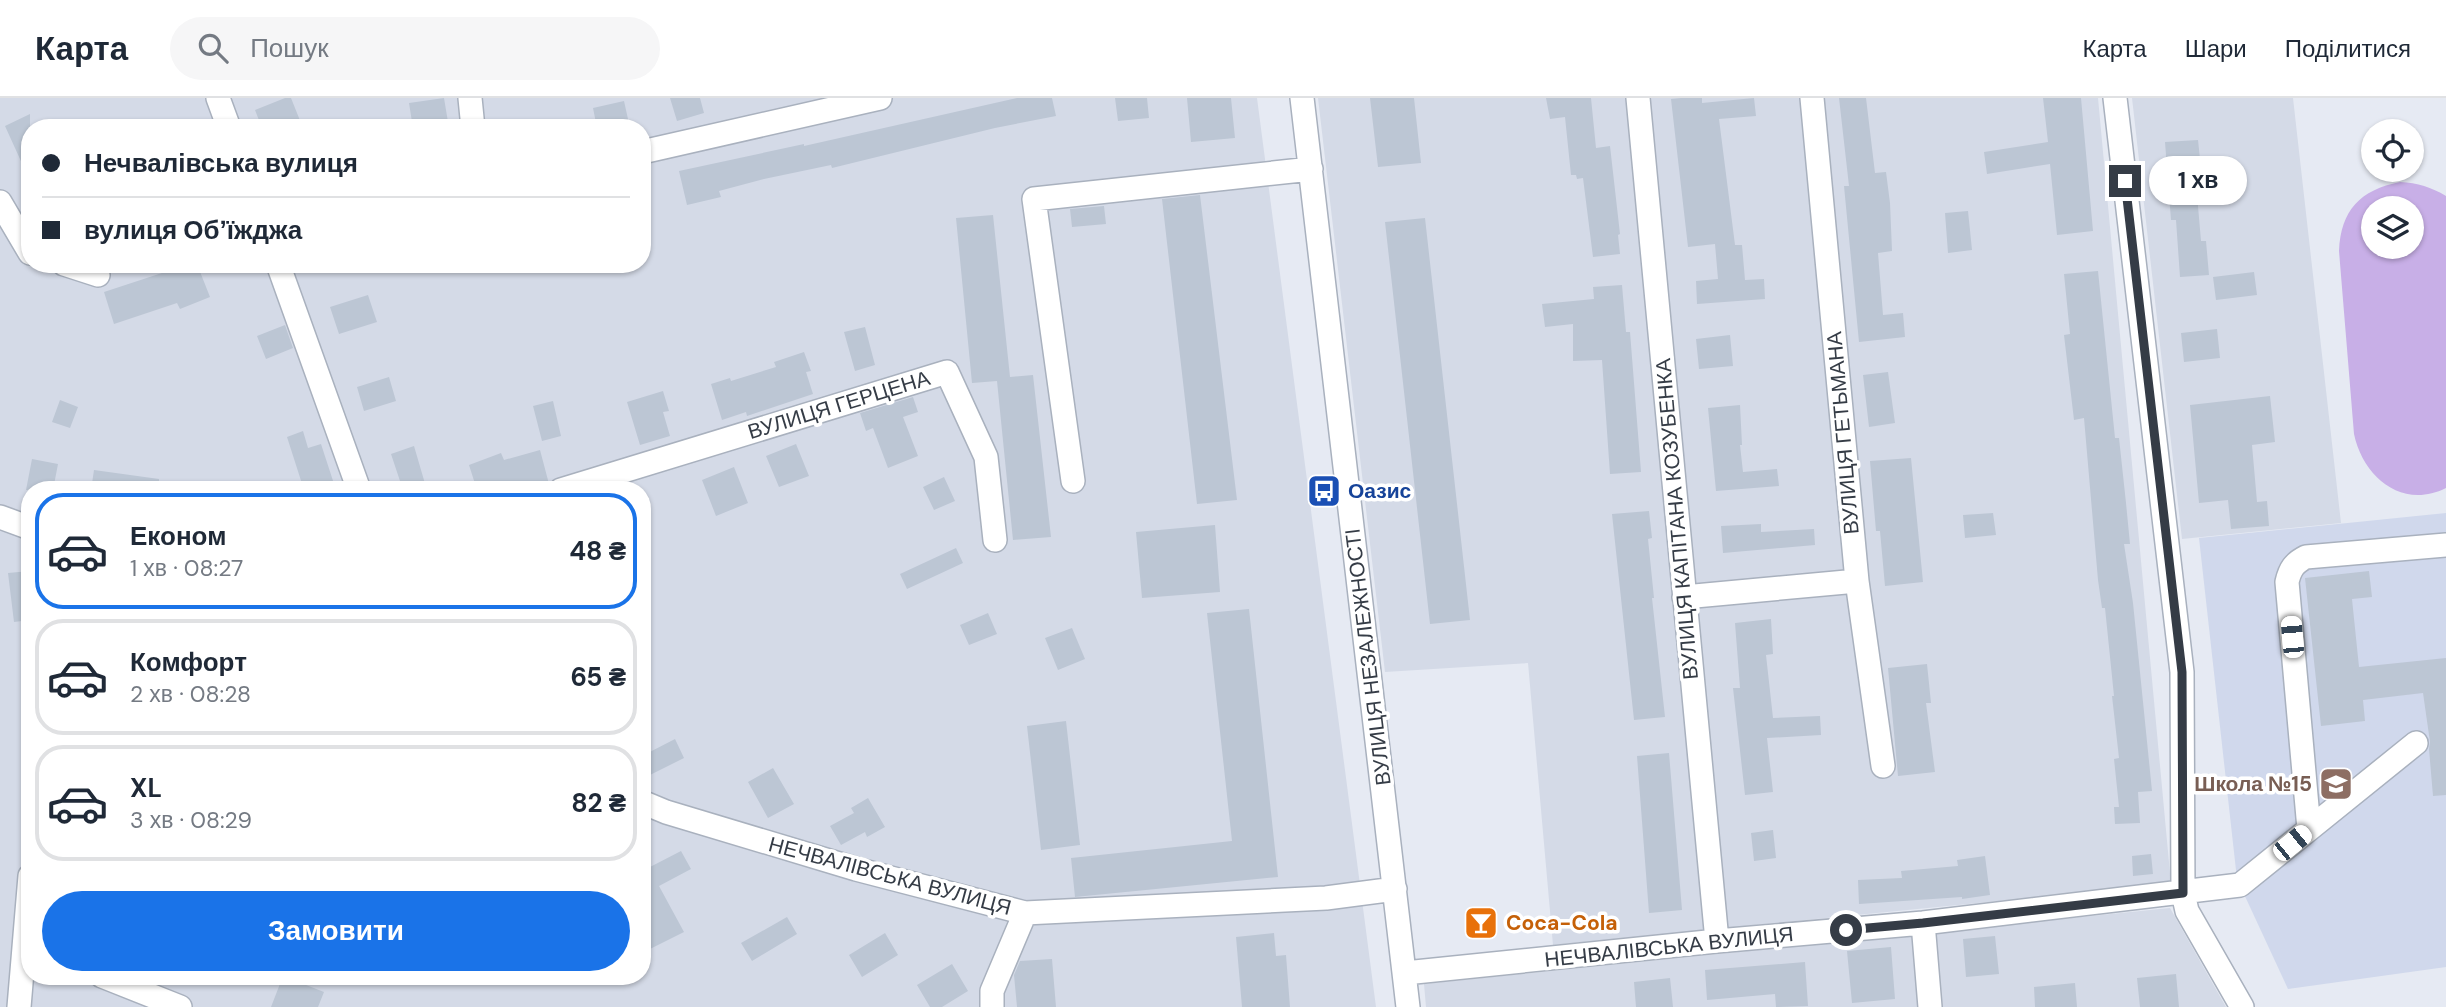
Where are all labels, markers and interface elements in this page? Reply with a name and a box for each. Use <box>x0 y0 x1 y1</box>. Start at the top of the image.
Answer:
search box <box>170 17 660 80</box>
text: Карта <box>35 27 128 70</box>
icon: search <box>194 29 232 67</box>
text: Пошук <box>250 31 329 65</box>
text: Карта <box>2082 33 2147 64</box>
text: Шари <box>2185 33 2247 64</box>
text: Поділитися <box>2285 33 2411 64</box>
map controls <box>2361 119 2424 259</box>
button: locate <box>2361 119 2424 182</box>
text: Нечвалівська вулиця <box>84 146 358 180</box>
callout: 1 хв <box>2150 156 2248 206</box>
route end <box>2109 165 2141 197</box>
text: 1 хв <box>2178 165 2218 195</box>
button: layers <box>2361 196 2424 259</box>
text: вулиця Обʼїжджа <box>84 213 302 247</box>
street label: ВУЛИЦЯ ГЕТЬМАНА <box>1820 331 1866 535</box>
street label: ВУЛИЦЯ КАПІТАНА КОЗУБЕНКА <box>1649 357 1705 681</box>
street label: ВУЛИЦЯ ГЕРЦЕНА <box>744 364 934 446</box>
bus stop icon: Оазис <box>1305 472 1343 510</box>
place label: Оазис <box>1348 477 1412 505</box>
text: Економ <box>130 519 226 553</box>
icon: car <box>46 520 109 583</box>
street label: ВУЛИЦЯ НЕЗАЛЕЖНОСТІ <box>1338 527 1398 787</box>
text: 48 ₴ <box>569 534 626 568</box>
text: 1 хв · 08:27 <box>130 553 243 583</box>
car <box>2280 615 2305 659</box>
text: Комфорт <box>130 645 247 679</box>
icon: car <box>46 646 109 709</box>
text: 65 ₴ <box>570 660 626 694</box>
text: 2 хв · 08:28 <box>130 679 251 709</box>
school or university icon: Школа №15 <box>2317 765 2355 803</box>
place label: Школа №15 <box>2194 770 2312 798</box>
text: XL <box>130 771 162 805</box>
icon: car <box>46 772 109 835</box>
text: 82 ₴ <box>571 786 626 820</box>
text: 3 хв · 08:29 <box>130 805 252 835</box>
car <box>2270 822 2315 864</box>
street label: НЕЧВАЛІВСЬКА ВУЛИЦЯ <box>766 830 1014 922</box>
button: Замовити <box>42 891 630 971</box>
bar icon: Coca-Cola <box>1462 904 1500 942</box>
place label: Coca-Cola <box>1506 909 1618 937</box>
route start <box>1830 914 1862 946</box>
street label: НЕЧВАЛІВСЬКА ВУЛИЦЯ <box>1543 920 1795 974</box>

